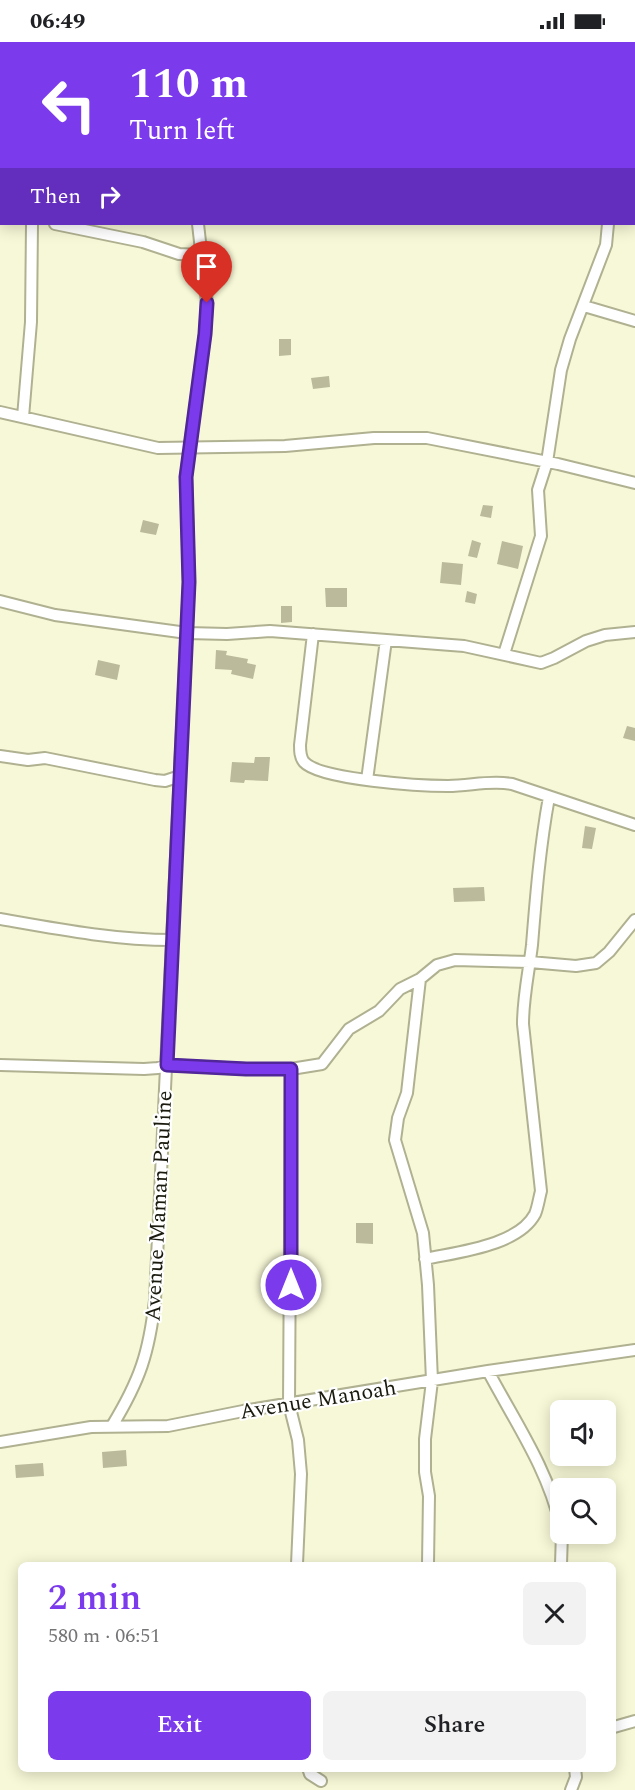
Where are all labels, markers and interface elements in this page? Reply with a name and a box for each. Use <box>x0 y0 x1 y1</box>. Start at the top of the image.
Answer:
text: 06:49 <box>30 5 85 38</box>
text: 110 m <box>129 53 248 116</box>
icon: left <box>30 66 108 144</box>
text: Turn left <box>129 110 235 152</box>
text: Then <box>30 180 81 213</box>
icon: right <box>93 180 126 213</box>
pin <box>181 241 232 303</box>
icon: arrive <box>190 250 223 283</box>
street label: Avenue Maman Pauline <box>136 1090 182 1322</box>
position arrow <box>259 1253 323 1317</box>
street label: Avenue Manoah <box>237 1371 399 1429</box>
map controls <box>550 1400 616 1544</box>
button: sound <box>550 1400 616 1466</box>
button: search <box>550 1478 616 1544</box>
text: 2 min <box>48 1571 141 1626</box>
button: close <box>523 1582 586 1645</box>
text: 580 m · 06:51 <box>48 1621 160 1651</box>
button: Exit <box>48 1691 311 1760</box>
button: Share <box>323 1691 586 1760</box>

